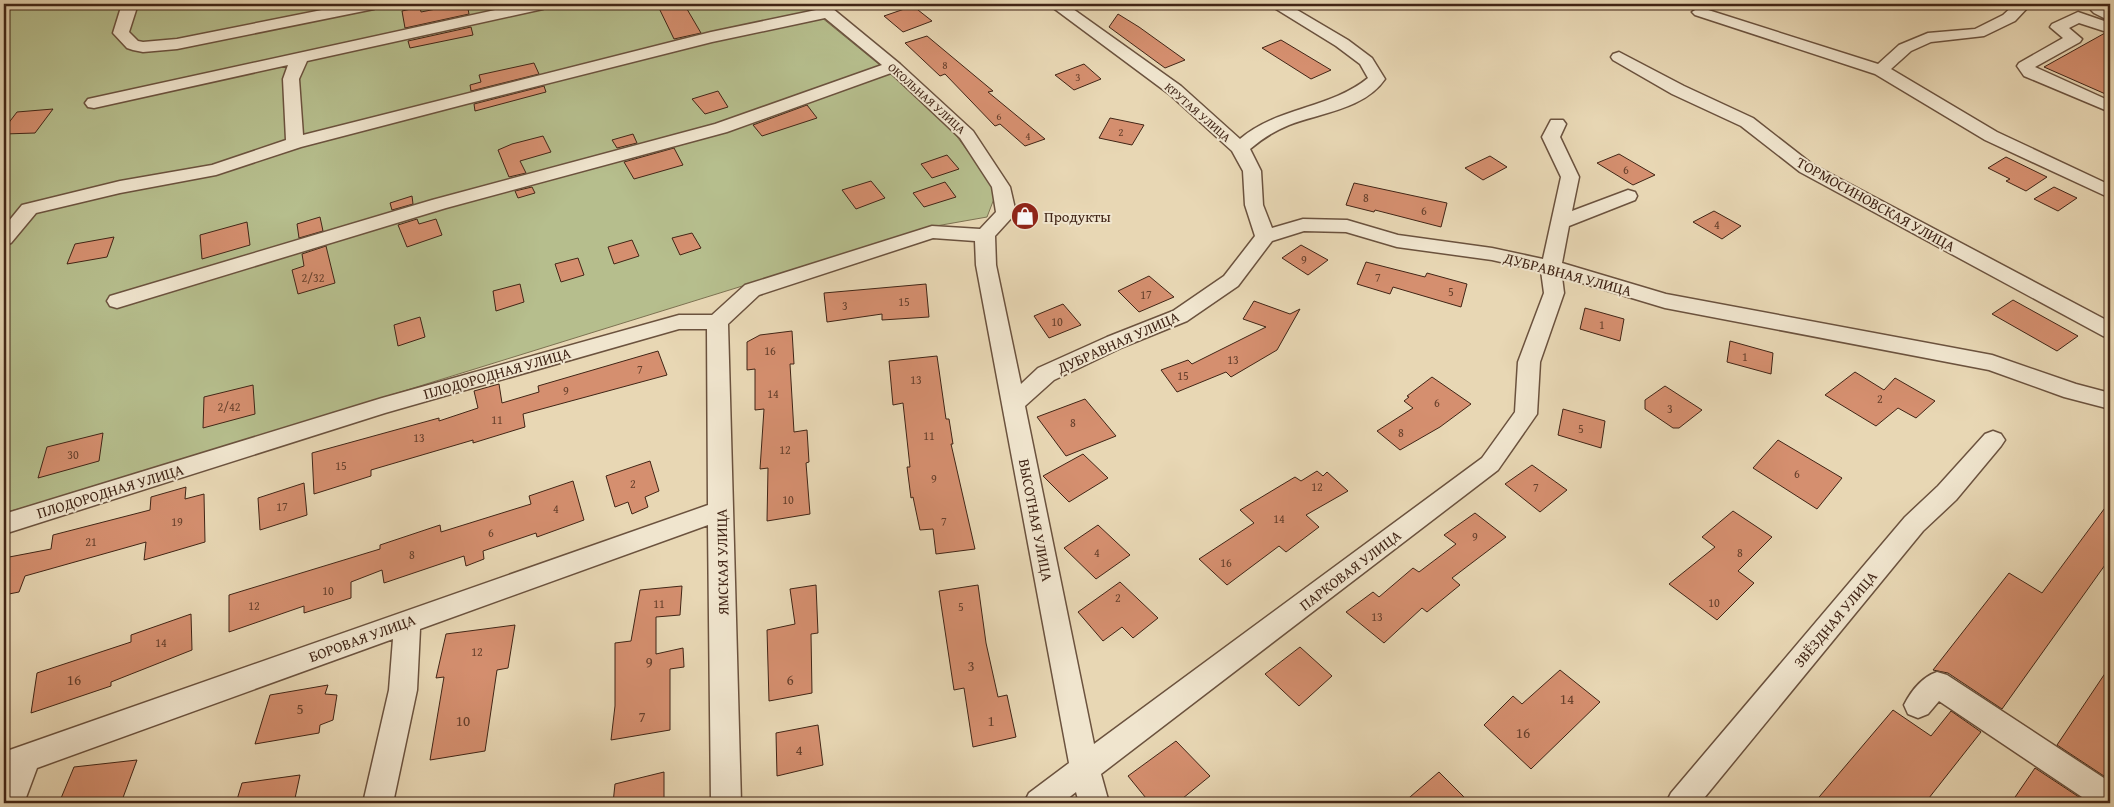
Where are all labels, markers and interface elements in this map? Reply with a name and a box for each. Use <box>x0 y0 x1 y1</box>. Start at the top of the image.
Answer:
house number: 8 <box>942 57 948 73</box>
street label: ОКОЛЬНАЯ УЛИЦА <box>884 58 970 138</box>
house number: 3 <box>1075 69 1081 85</box>
street label: КРУТАЯ УЛИЦА <box>1161 78 1235 146</box>
house number: 6 <box>996 108 1002 124</box>
house number: 2 <box>1118 124 1124 140</box>
house number: 4 <box>1025 128 1031 144</box>
street label: ТОРМОСИНОВСКАЯ УЛИЦА <box>1793 152 1959 256</box>
house number: 6 <box>1623 161 1629 178</box>
house number: 8 <box>1363 189 1369 206</box>
shop icon: Продукты <box>1010 201 1040 231</box>
house number: 6 <box>1421 202 1427 219</box>
place label: Продукты <box>1044 206 1111 227</box>
house number: 4 <box>1714 216 1720 233</box>
street label: ДУБРАВНАЯ УЛИЦА <box>1501 247 1634 301</box>
house number: 9 <box>1301 251 1307 268</box>
house number: 2/32 <box>302 269 325 286</box>
house number: 7 <box>1375 269 1381 286</box>
house number: 5 <box>1448 283 1454 300</box>
house number: 17 <box>1140 286 1152 303</box>
house number: 15 <box>898 293 910 310</box>
house number: 3 <box>842 297 848 314</box>
street label: ДУБРАВНАЯ УЛИЦА <box>1053 306 1182 379</box>
house number: 10 <box>1051 313 1063 330</box>
house number: 1 <box>1599 316 1605 333</box>
street label: ПЛОДОРОДНАЯ УЛИЦА <box>421 342 573 404</box>
house number: 16 <box>764 342 776 359</box>
house number: 1 <box>1742 348 1748 365</box>
house number: 13 <box>1227 351 1239 368</box>
house number: 7 <box>637 361 643 378</box>
house number: 15 <box>1177 367 1189 384</box>
house number: 13 <box>910 371 922 388</box>
house number: 9 <box>563 382 569 399</box>
house number: 14 <box>767 385 779 402</box>
house number: 2 <box>1877 390 1883 407</box>
house number: 6 <box>1434 394 1440 411</box>
house number: 2/42 <box>218 398 241 415</box>
house number: 3 <box>1667 400 1673 417</box>
house number: 11 <box>491 411 503 428</box>
house number: 8 <box>1070 414 1076 431</box>
house number: 5 <box>1578 420 1584 437</box>
house number: 8 <box>1398 424 1404 441</box>
house number: 11 <box>923 427 935 444</box>
house number: 13 <box>413 429 425 446</box>
house number: 12 <box>779 441 791 458</box>
house number: 30 <box>67 446 79 463</box>
house number: 15 <box>335 457 347 474</box>
street label: ВЫСОТНАЯ УЛИЦА <box>1014 457 1058 583</box>
street label: ПЛОДОРОДНАЯ УЛИЦА <box>34 459 186 523</box>
house number: 6 <box>1794 465 1800 482</box>
house number: 9 <box>931 470 937 487</box>
house number: 2 <box>630 475 636 492</box>
house number: 12 <box>1311 478 1323 495</box>
house number: 7 <box>1533 479 1539 496</box>
house number: 10 <box>782 491 794 508</box>
house number: 17 <box>276 498 288 515</box>
house number: 4 <box>553 500 559 517</box>
street label: ЯМСКАЯ УЛИЦА <box>711 508 733 617</box>
house number: 14 <box>1273 510 1285 527</box>
house number: 19 <box>171 513 183 530</box>
house number: 7 <box>941 513 947 530</box>
house number: 6 <box>488 524 494 541</box>
street label: ПАРКОВАЯ УЛИЦА <box>1295 525 1405 615</box>
house number: 9 <box>1472 528 1478 545</box>
house number: 21 <box>85 533 97 550</box>
house number: 4 <box>1094 544 1100 561</box>
house number: 8 <box>1737 544 1743 561</box>
house number: 8 <box>409 546 415 563</box>
house number: 16 <box>1220 554 1232 571</box>
street label: ЗВЁЗДНАЯ УЛИЦА <box>1788 566 1882 672</box>
house number: 10 <box>322 582 334 599</box>
house number: 2 <box>1115 589 1121 606</box>
house number: 10 <box>1708 594 1720 611</box>
house number: 11 <box>653 595 665 612</box>
house number: 12 <box>248 597 260 614</box>
house number: 5 <box>958 598 964 615</box>
house number: 13 <box>1371 608 1383 625</box>
street label: БОРОВАЯ УЛИЦА <box>306 609 418 667</box>
house number: 14 <box>155 634 167 651</box>
house number: 12 <box>471 643 483 660</box>
house number: 9 <box>645 651 653 672</box>
house number: 3 <box>967 655 975 676</box>
house number: 16 <box>67 669 81 690</box>
house number: 6 <box>786 669 794 690</box>
house number: 14 <box>1560 688 1574 709</box>
house number: 5 <box>296 698 304 719</box>
house number: 7 <box>638 706 646 727</box>
house number: 10 <box>456 710 470 731</box>
house number: 1 <box>987 710 995 731</box>
house number: 16 <box>1516 722 1530 743</box>
house number: 4 <box>795 739 803 760</box>

